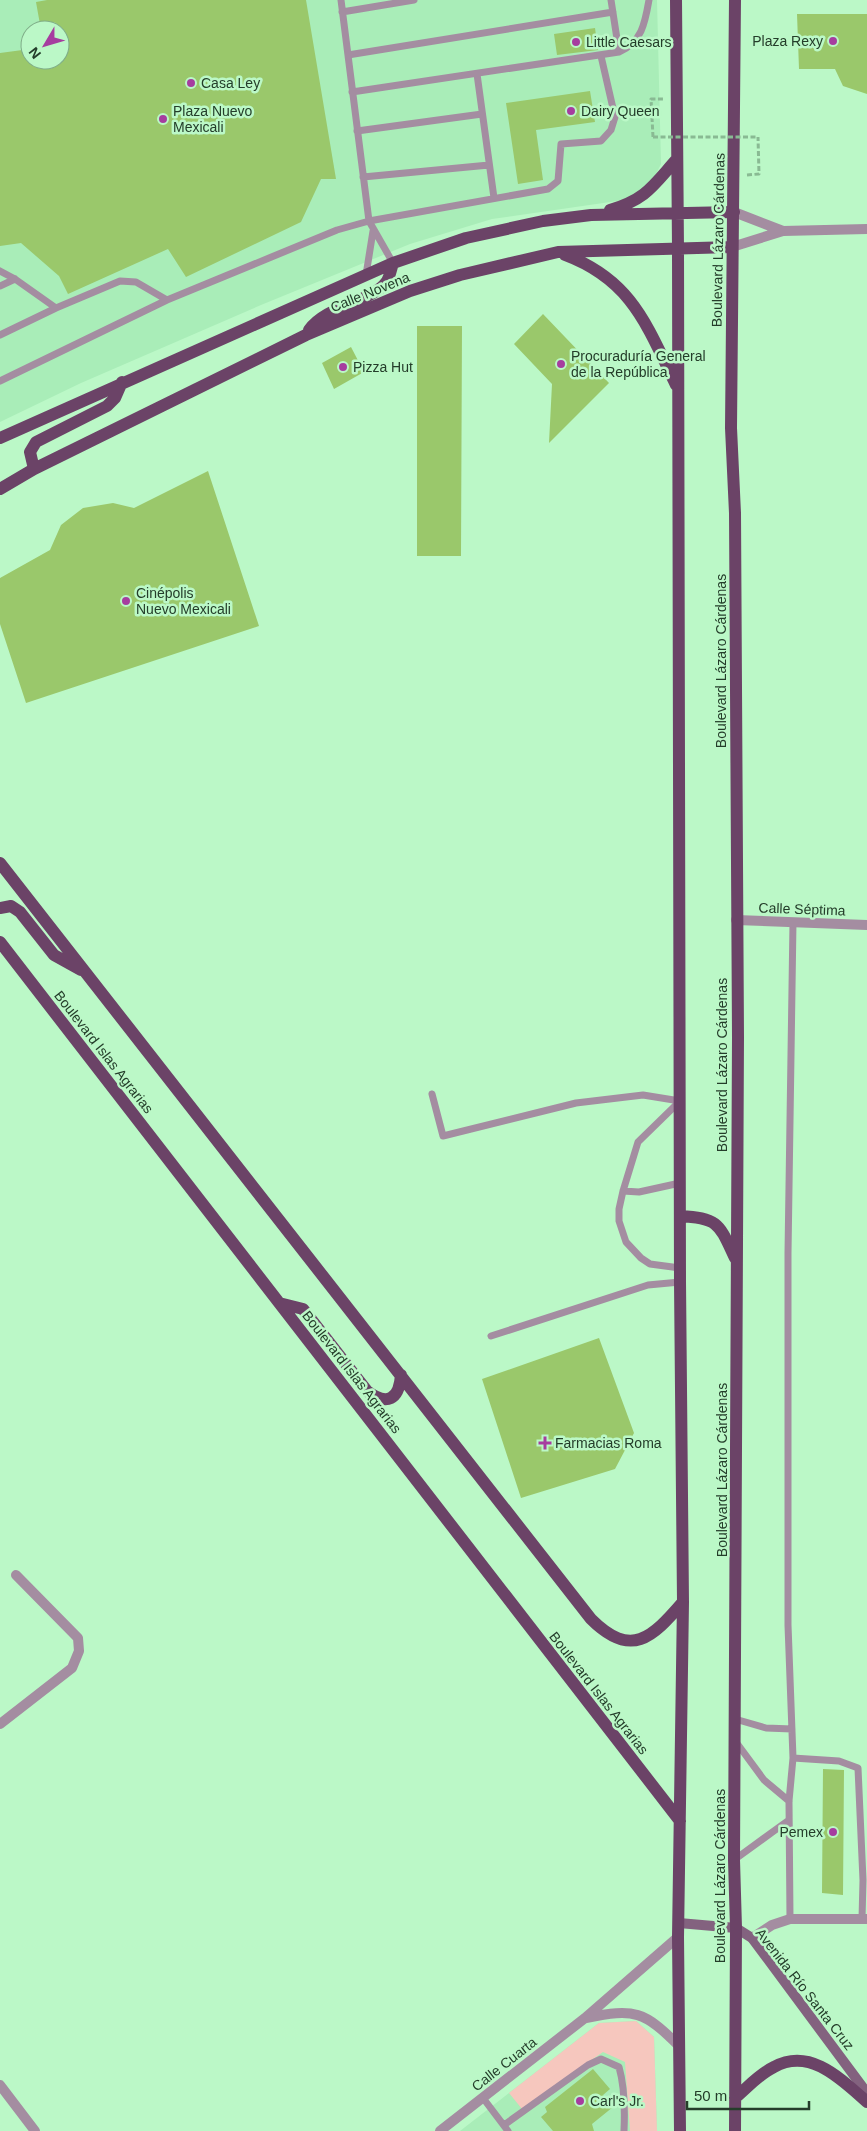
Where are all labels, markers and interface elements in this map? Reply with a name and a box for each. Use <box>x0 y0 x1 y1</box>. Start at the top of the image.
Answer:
north arrow <box>20 20 70 70</box>
place label: Plaza Rexy <box>752 33 823 49</box>
place label: Little Caesars <box>586 34 672 50</box>
marker: Plaza Rexy <box>827 35 839 47</box>
marker: Little Caesars <box>570 36 582 48</box>
text: N <box>25 44 44 62</box>
place label: Casa Ley <box>201 75 260 91</box>
marker: Casa Ley <box>185 77 197 89</box>
place label: Plaza Nuevo Mexicali <box>173 103 253 135</box>
place label: Dairy Queen <box>581 103 660 119</box>
marker: Dairy Queen <box>565 105 577 117</box>
marker: Plaza Nuevo Mexicali <box>157 113 169 125</box>
street label: Boulevard Lázaro Cárdenas <box>708 153 728 327</box>
street label: Calle Novena <box>328 269 412 315</box>
place label: Procuraduría General de la República <box>571 348 706 380</box>
marker: Procuraduría General de la República <box>555 358 567 370</box>
place label: Pizza Hut <box>353 359 413 375</box>
marker: Pizza Hut <box>337 361 349 373</box>
street label: Boulevard Lázaro Cárdenas <box>713 574 729 748</box>
place label: Cinépolis Nuevo Mexicali <box>136 585 231 617</box>
marker: Cinépolis Nuevo Mexicali <box>120 595 132 607</box>
street label: Calle Séptima <box>758 899 846 919</box>
street label: Boulevard Lázaro Cárdenas <box>714 978 730 1152</box>
street label: Boulevard Islas Agrarias <box>51 988 157 1116</box>
street label: Boulevard Islas Agrarias <box>299 1308 405 1436</box>
street label: Boulevard Lázaro Cárdenas <box>714 1383 730 1557</box>
place label: Farmacias Roma <box>555 1435 662 1451</box>
marker: Farmacias Roma <box>539 1437 551 1449</box>
street label: Boulevard Islas Agrarias <box>546 1629 652 1757</box>
street label: Boulevard Lázaro Cárdenas <box>712 1789 728 1963</box>
place label: Pemex <box>779 1824 823 1840</box>
marker: Pemex <box>827 1826 839 1838</box>
street label: Avenida Río Santa Cruz <box>753 1925 857 2053</box>
street label: Calle Cuarta <box>468 2034 540 2094</box>
scale bar <box>687 2078 810 2110</box>
text: 50 m <box>694 2087 727 2104</box>
place label: Carl's Jr. <box>590 2093 644 2109</box>
marker: Carl's Jr. <box>574 2095 586 2107</box>

